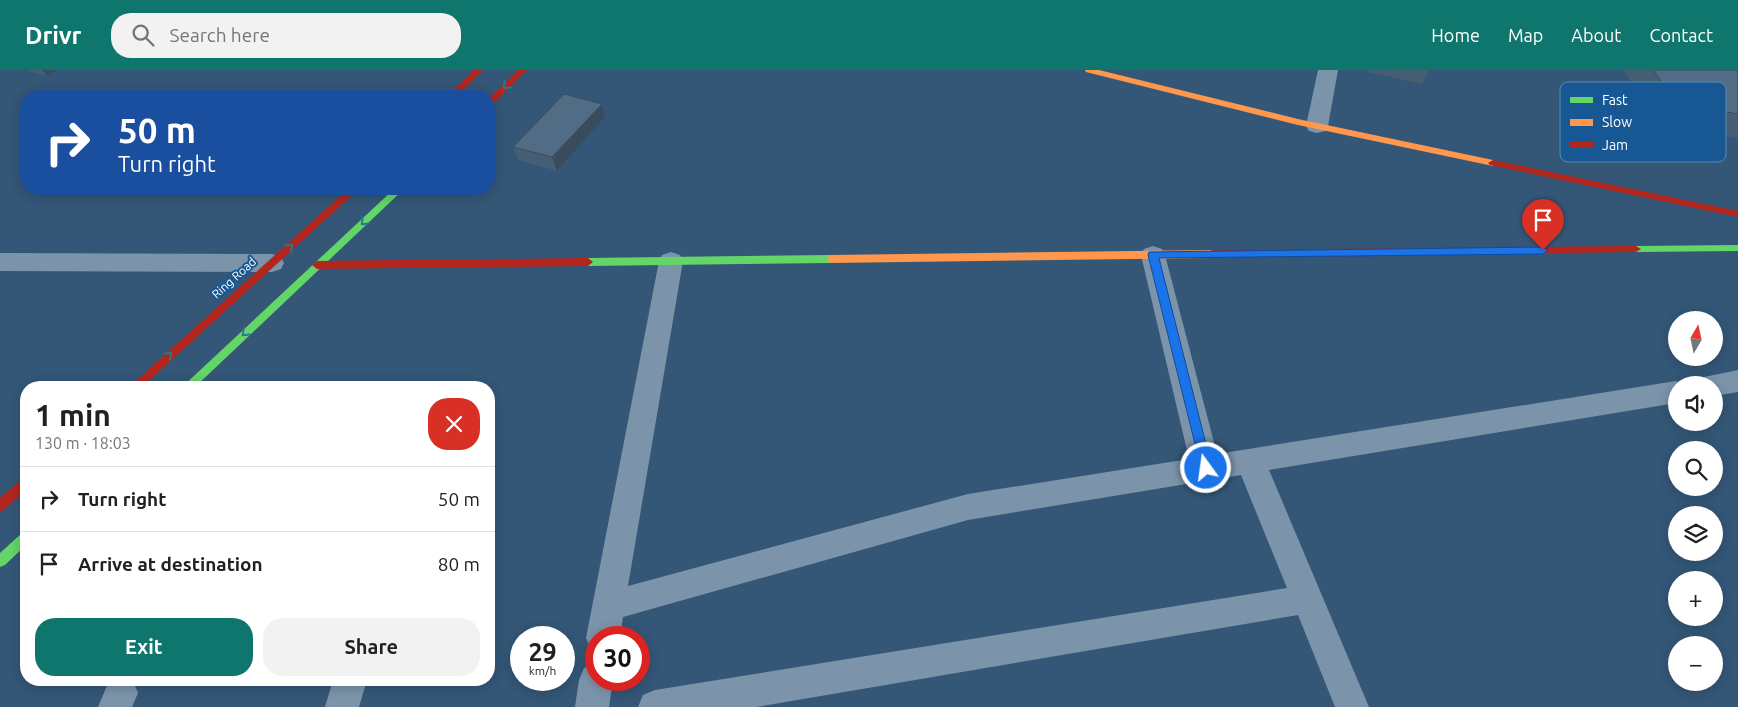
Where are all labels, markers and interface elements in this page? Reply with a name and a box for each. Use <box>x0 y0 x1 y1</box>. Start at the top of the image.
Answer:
search box <box>111 13 461 58</box>
icon: search <box>129 21 157 49</box>
text: Drivr <box>25 22 81 49</box>
text: Search here <box>169 24 270 46</box>
text: Home <box>1431 25 1480 45</box>
text: Map <box>1508 25 1543 45</box>
text: About <box>1571 25 1621 45</box>
text: Contact <box>1649 25 1713 45</box>
one-way arrow <box>503 81 512 90</box>
legend <box>1560 82 1726 162</box>
text: Fast <box>1602 92 1628 108</box>
icon: right <box>35 110 100 175</box>
text: 50 m <box>118 110 196 150</box>
text: Slow <box>1602 114 1632 130</box>
text: Jam <box>1602 137 1628 153</box>
text: Turn right <box>118 151 216 176</box>
pin <box>1522 199 1564 250</box>
icon: arrive <box>1529 206 1557 234</box>
one-way arrow <box>360 216 369 225</box>
one-way arrow <box>285 244 294 253</box>
street label: Ring Road <box>209 255 258 301</box>
north arrow <box>1668 311 1722 366</box>
map controls <box>1668 311 1723 691</box>
one-way arrow <box>241 327 250 336</box>
one-way arrow <box>163 352 172 361</box>
button: sound <box>1668 376 1723 431</box>
text: 1 min <box>35 398 111 432</box>
button: close <box>428 398 480 450</box>
text: 130 m · 18:03 <box>35 434 131 452</box>
position arrow <box>1179 441 1231 493</box>
button: search <box>1668 441 1723 496</box>
icon: right <box>35 485 63 513</box>
text: Turn right <box>78 488 166 510</box>
text: 50 m <box>438 488 480 510</box>
button: layers <box>1668 506 1723 561</box>
icon: arrive <box>35 550 63 578</box>
text: Arrive at destination <box>78 553 263 575</box>
text: 80 m <box>438 553 480 575</box>
button: + <box>1668 571 1723 626</box>
button: Exit <box>35 618 253 676</box>
button: Share <box>263 618 480 676</box>
speed limit sign: 30 <box>585 626 650 691</box>
button: − <box>1668 636 1723 691</box>
text: 29 <box>528 638 557 666</box>
text: km/h <box>529 664 556 677</box>

